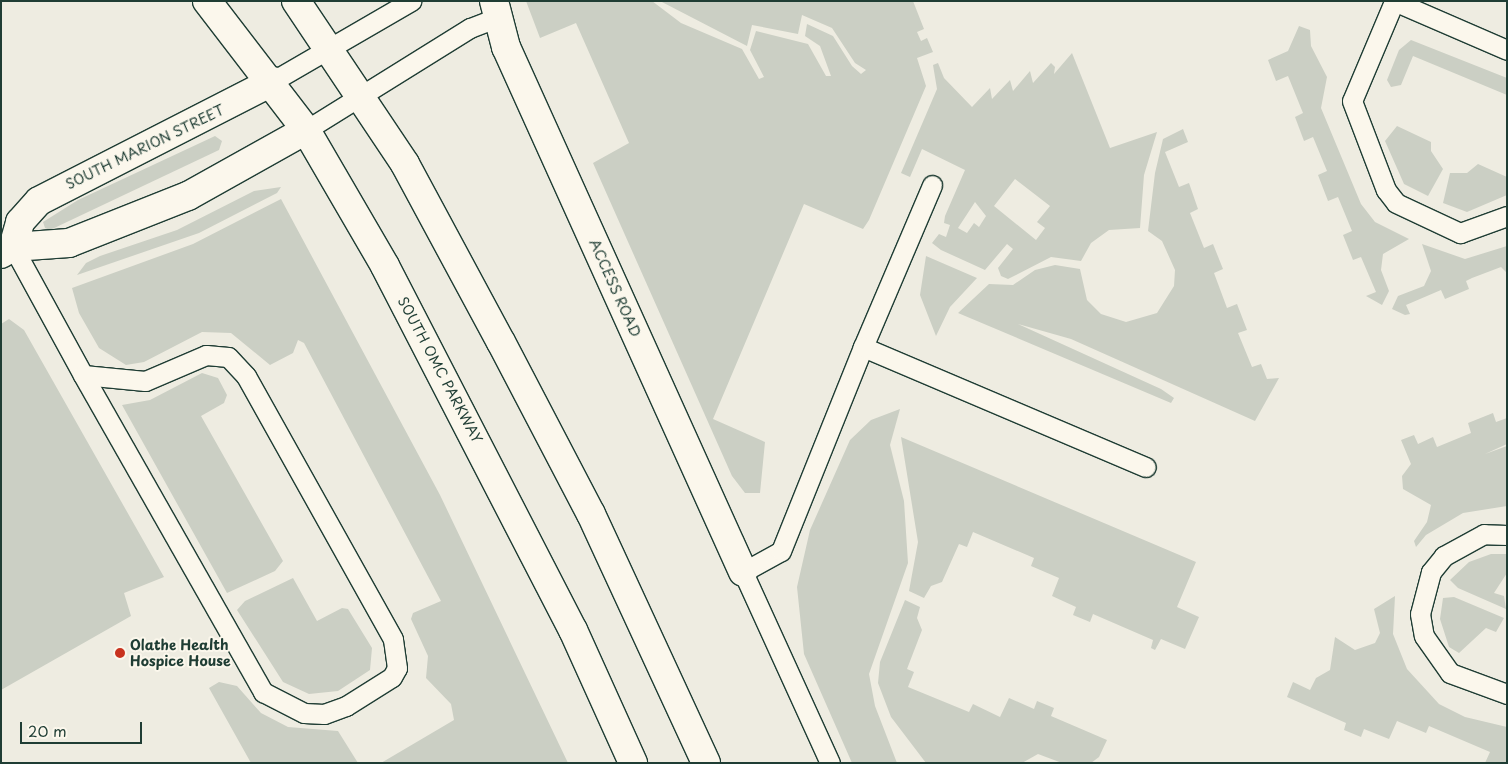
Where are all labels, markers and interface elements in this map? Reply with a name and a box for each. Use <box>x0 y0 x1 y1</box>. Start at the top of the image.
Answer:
street label: SOUTH MARION STREET <box>62 101 228 193</box>
street label: ACCESS ROAD <box>586 237 644 339</box>
street label: SOUTH OMC PARKWAY <box>394 294 486 446</box>
place label: Olathe Health Hospice House <box>130 637 231 670</box>
marker: Olathe Health Hospice House <box>114 647 126 659</box>
scale bar <box>22 712 145 744</box>
text: 20 m <box>28 719 67 742</box>

